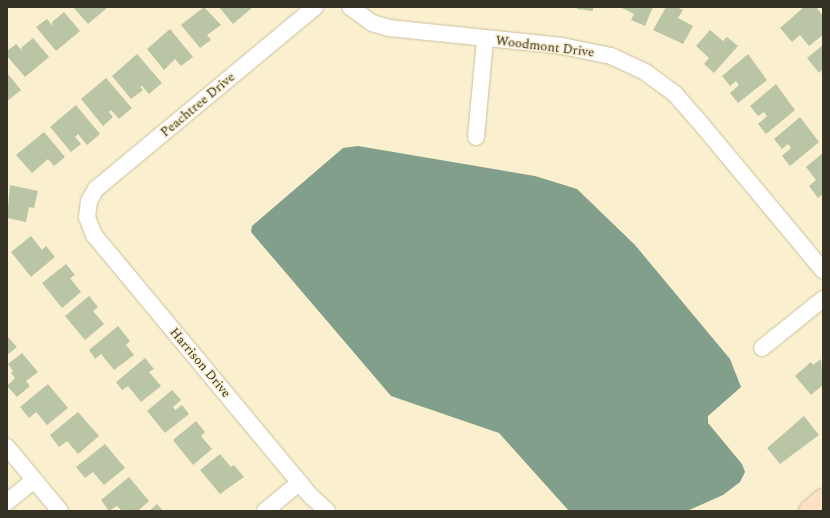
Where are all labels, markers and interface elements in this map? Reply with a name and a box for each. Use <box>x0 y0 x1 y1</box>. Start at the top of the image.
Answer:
street label: Woodmont Drive <box>495 33 595 61</box>
street label: Peachtree Drive <box>158 69 238 141</box>
street label: Harrison Drive <box>166 325 234 401</box>

